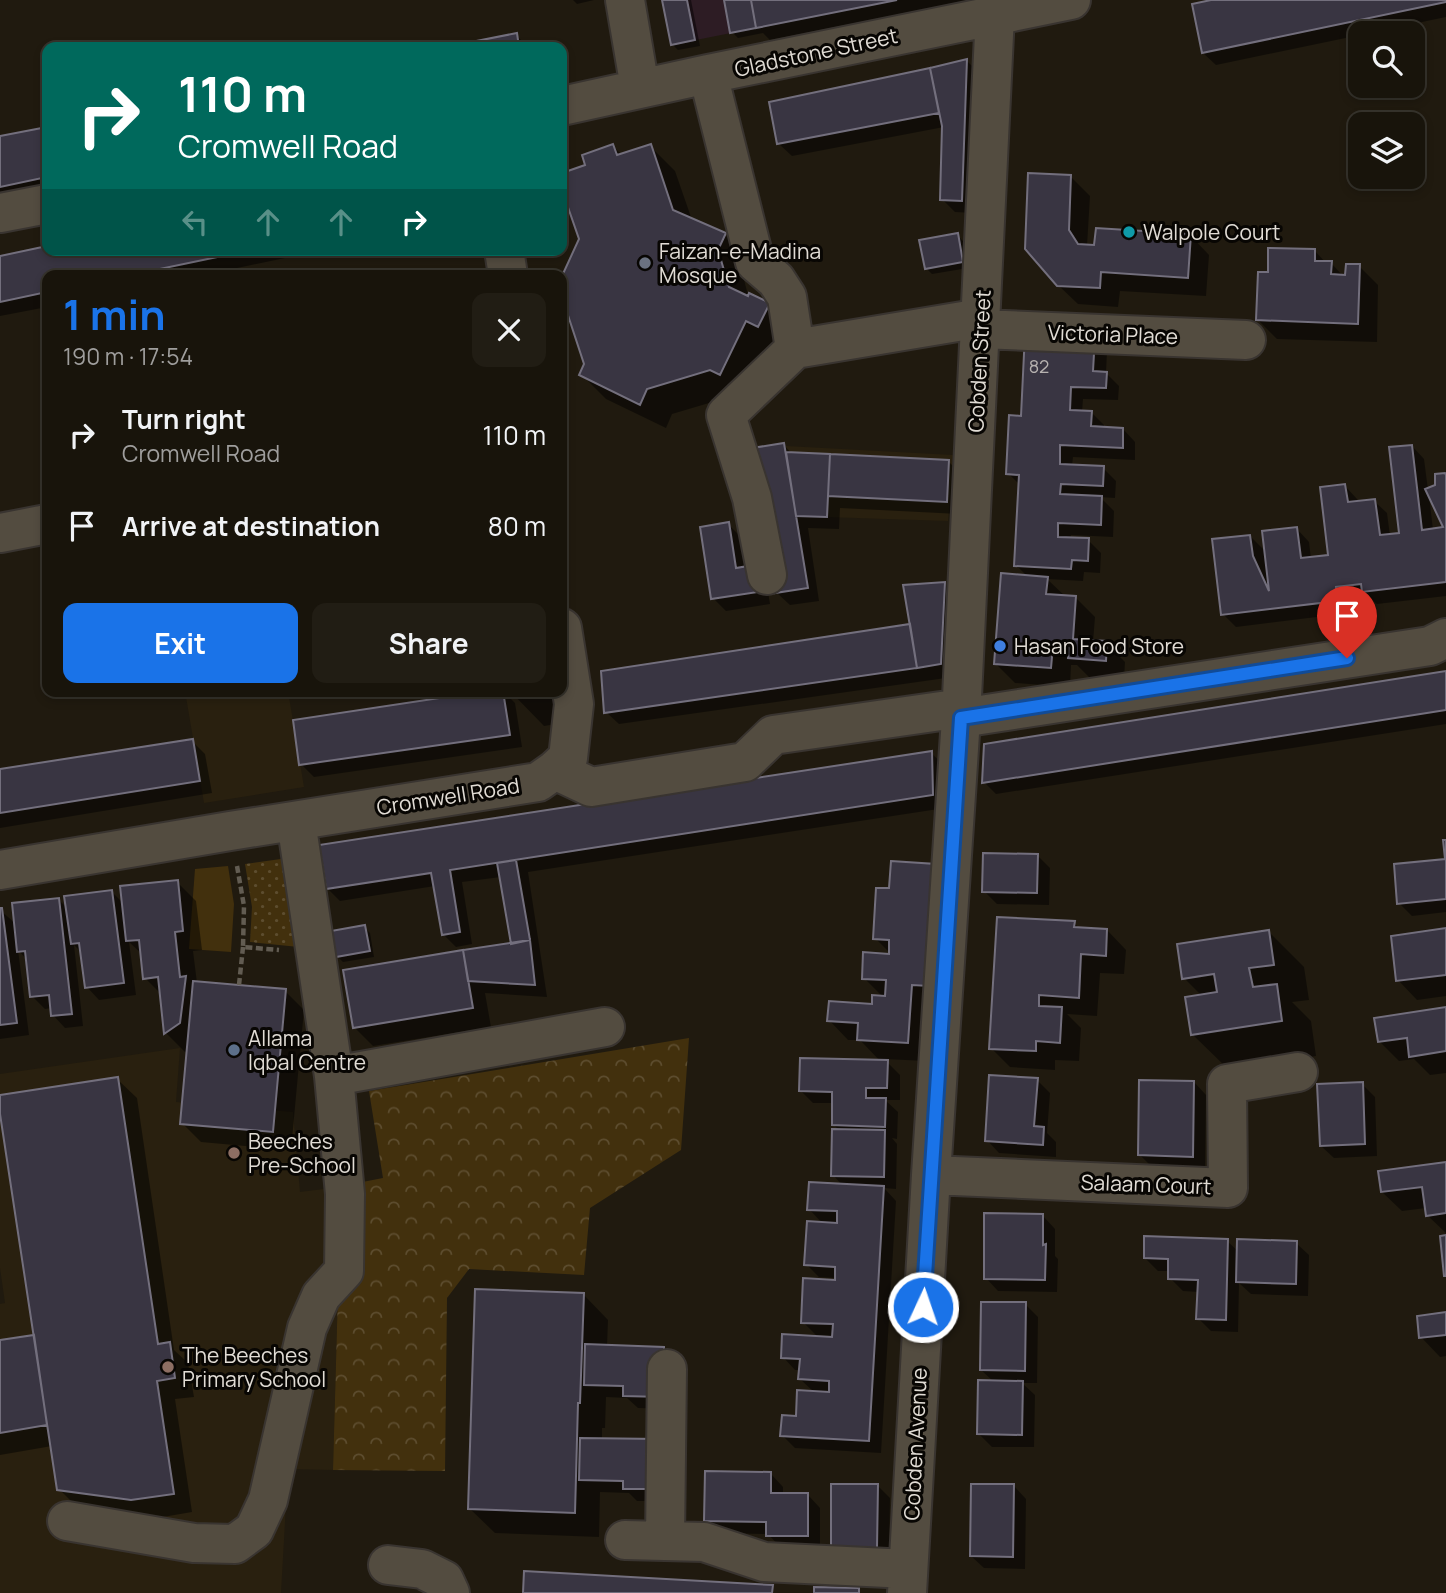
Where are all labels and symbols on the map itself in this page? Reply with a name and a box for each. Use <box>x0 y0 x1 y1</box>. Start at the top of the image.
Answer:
street label: Gladstone Street <box>732 21 900 83</box>
place label: Walpole Court <box>1143 218 1280 246</box>
marker: Walpole Court <box>1121 224 1137 240</box>
place label: Faizan-e-Madina Mosque <box>659 237 821 289</box>
marker: Faizan-e-Madina Mosque <box>637 255 653 271</box>
street label: Cobden Street <box>961 289 997 433</box>
street label: Victoria Place <box>1047 318 1179 350</box>
house number: 82 <box>1029 354 1049 378</box>
pin <box>1317 586 1377 658</box>
place label: Hasan Food Store <box>1014 632 1184 660</box>
marker: Hasan Food Store <box>992 638 1008 654</box>
street label: Cromwell Road <box>375 771 521 821</box>
place label: Allama Iqbal Centre <box>248 1024 366 1076</box>
marker: Allama Iqbal Centre <box>226 1042 242 1058</box>
place label: Beeches Pre-School <box>248 1127 356 1179</box>
marker: Beeches Pre-School <box>226 1145 242 1161</box>
street label: Salaam Court <box>1080 1168 1212 1200</box>
position arrow <box>886 1270 960 1344</box>
place label: The Beeches Primary School <box>182 1341 326 1393</box>
marker: The Beeches Primary School <box>160 1359 176 1375</box>
street label: Cobden Avenue <box>897 1367 933 1521</box>

